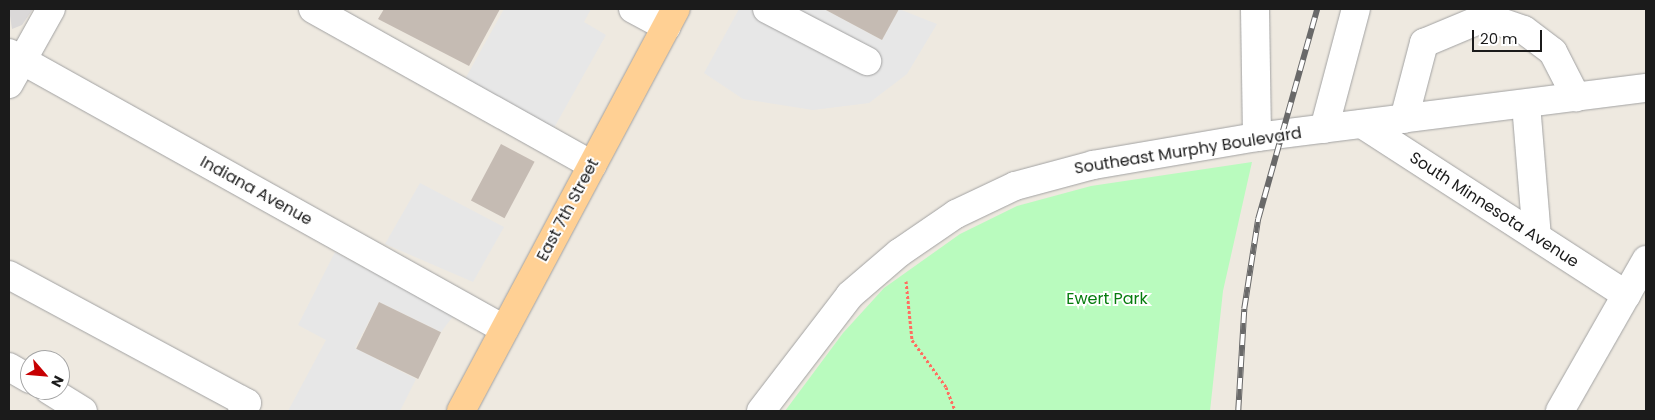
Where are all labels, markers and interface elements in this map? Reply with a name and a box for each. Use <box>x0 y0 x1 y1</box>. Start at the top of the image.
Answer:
scale bar <box>1475 20 1545 52</box>
text: 20 m <box>1480 28 1518 49</box>
street label: Southeast Murphy Boulevard <box>1073 124 1303 178</box>
street label: South Minnesota Avenue <box>1406 148 1582 272</box>
street label: Indiana Avenue <box>197 152 315 230</box>
street label: East 7th Street <box>533 155 603 265</box>
park label: Ewert Park <box>1066 289 1148 309</box>
north arrow <box>20 350 70 400</box>
text: N <box>46 372 69 391</box>

